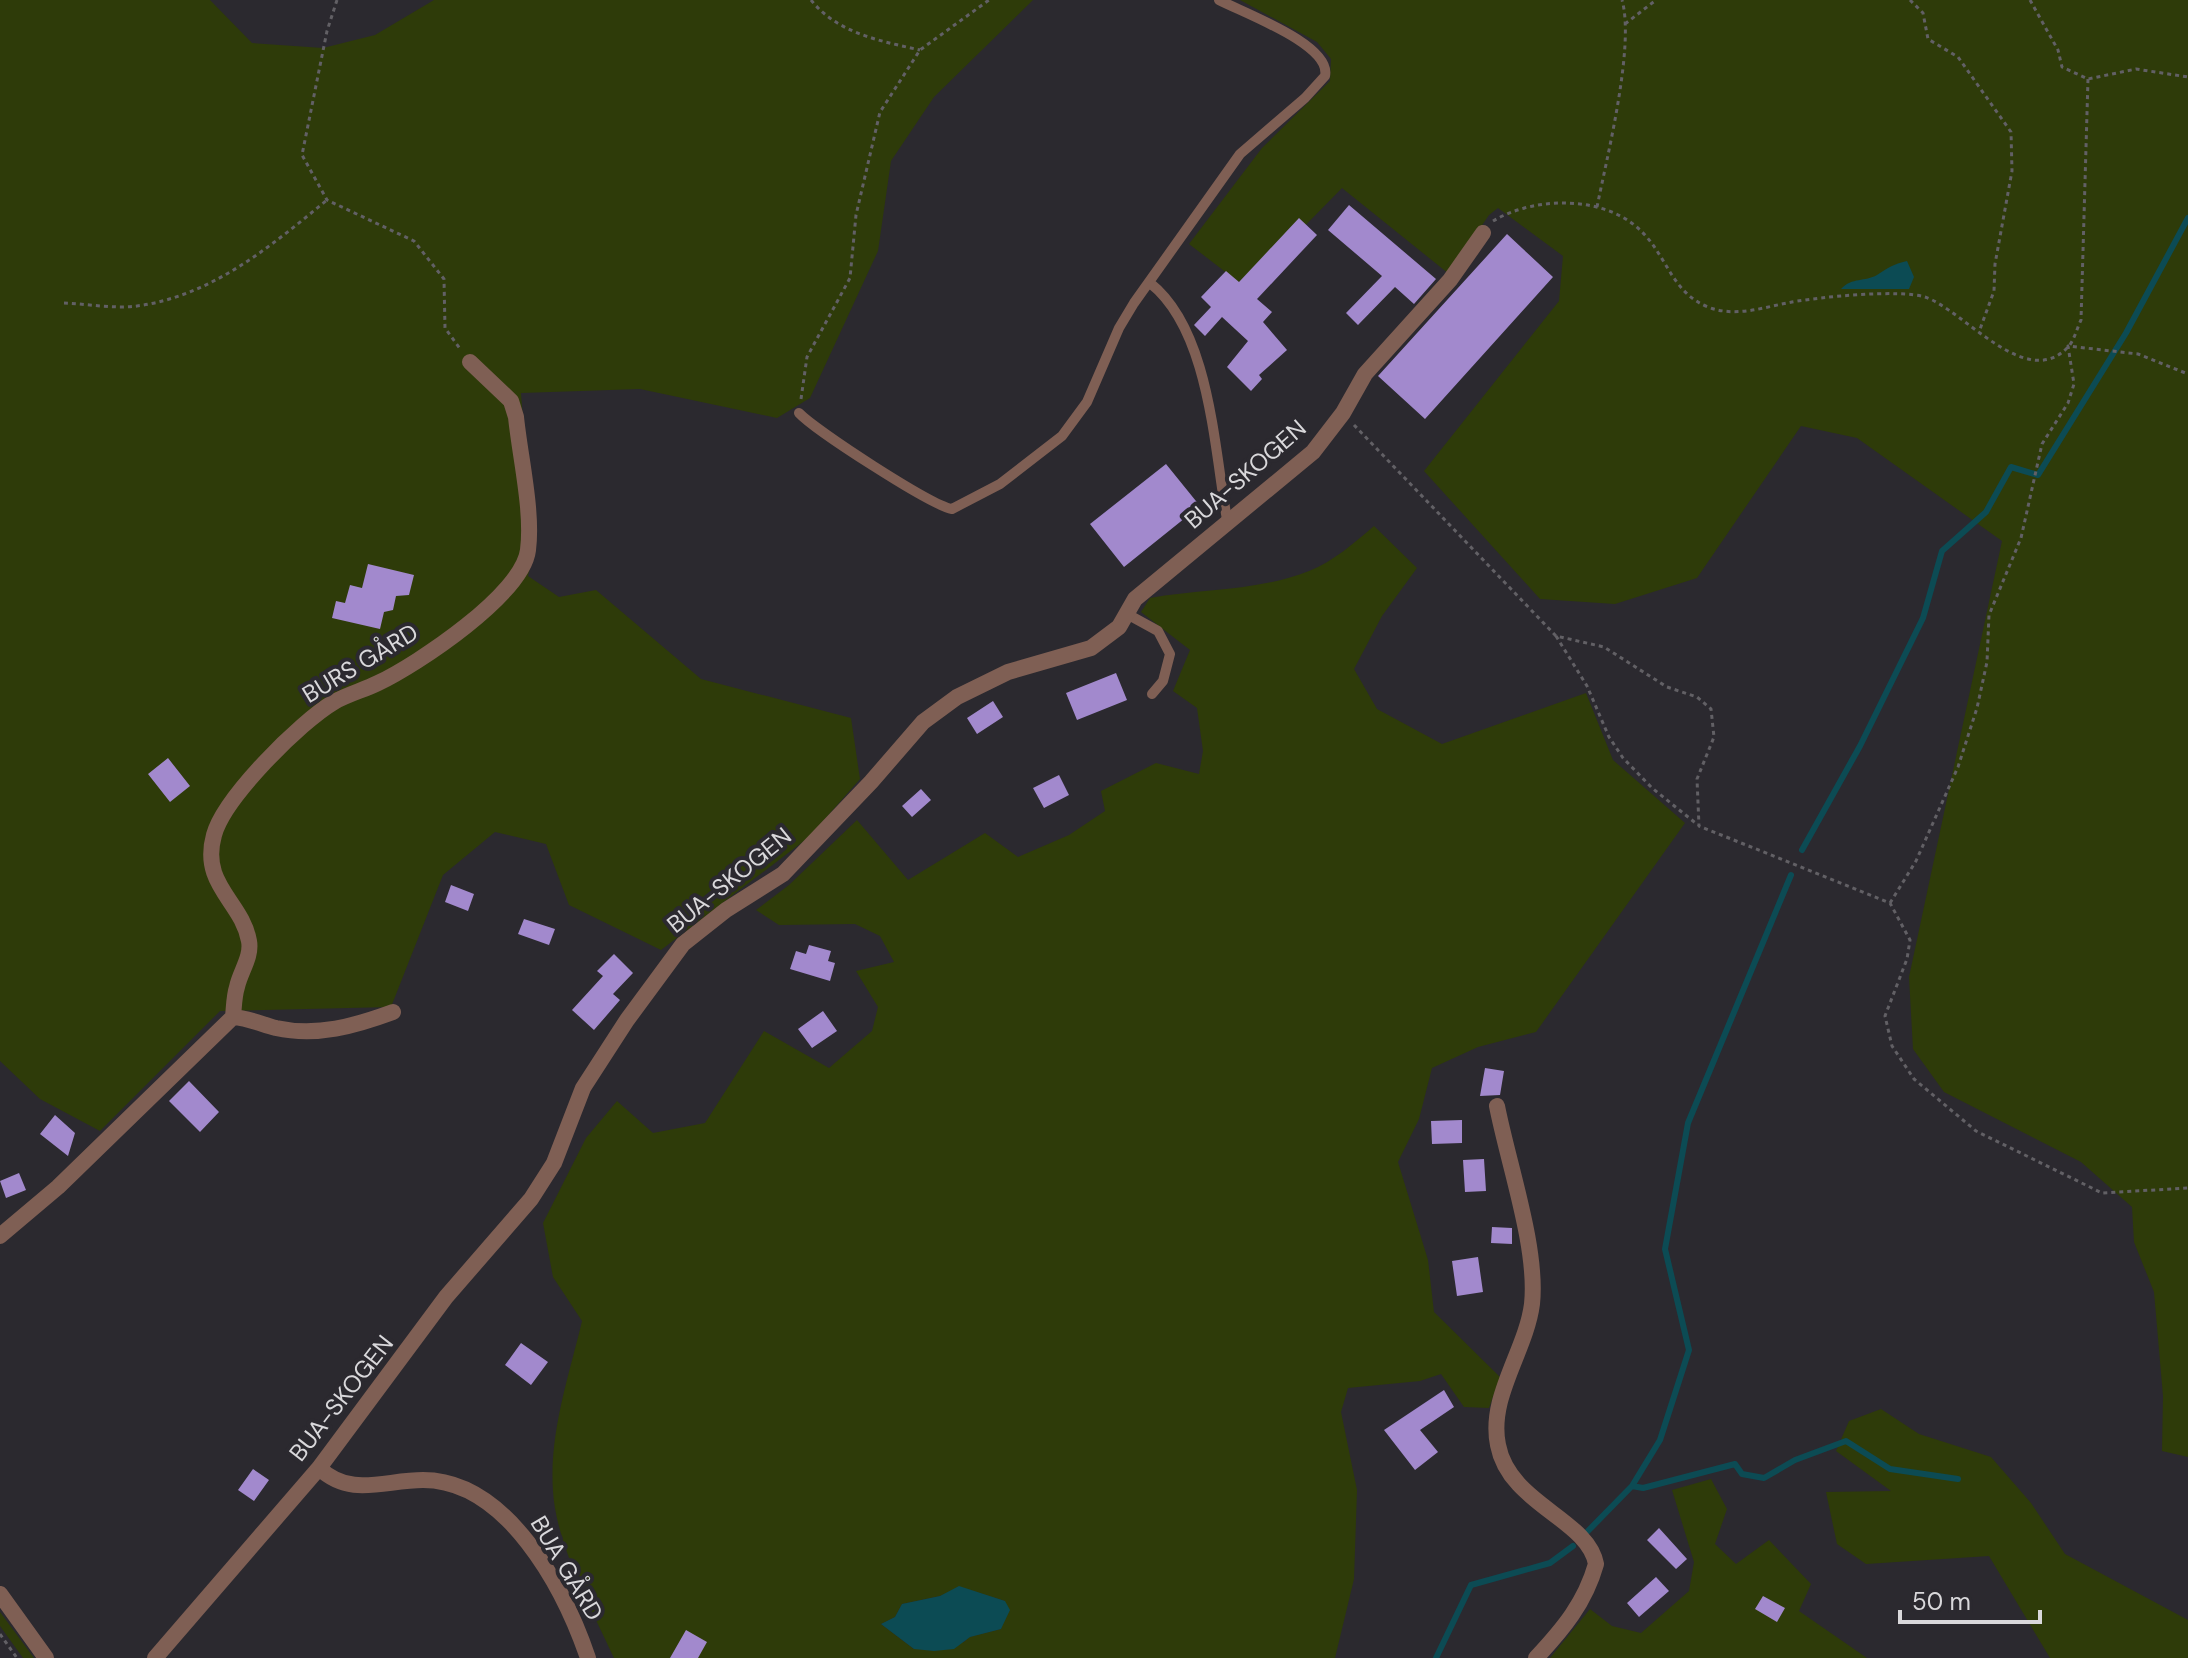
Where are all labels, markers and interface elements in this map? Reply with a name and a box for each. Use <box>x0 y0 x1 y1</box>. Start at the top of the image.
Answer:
street label: BUA-SKOGEN <box>1178 413 1312 535</box>
street label: BURS GÅRD <box>296 616 424 710</box>
street label: BUA-SKOGEN <box>660 820 798 940</box>
street label: BUA-SKOGEN <box>282 1329 400 1467</box>
street label: BUA GÅRD <box>524 1510 610 1626</box>
scale bar <box>1900 1574 2040 1624</box>
text: 50 m <box>1912 1586 1971 1617</box>

